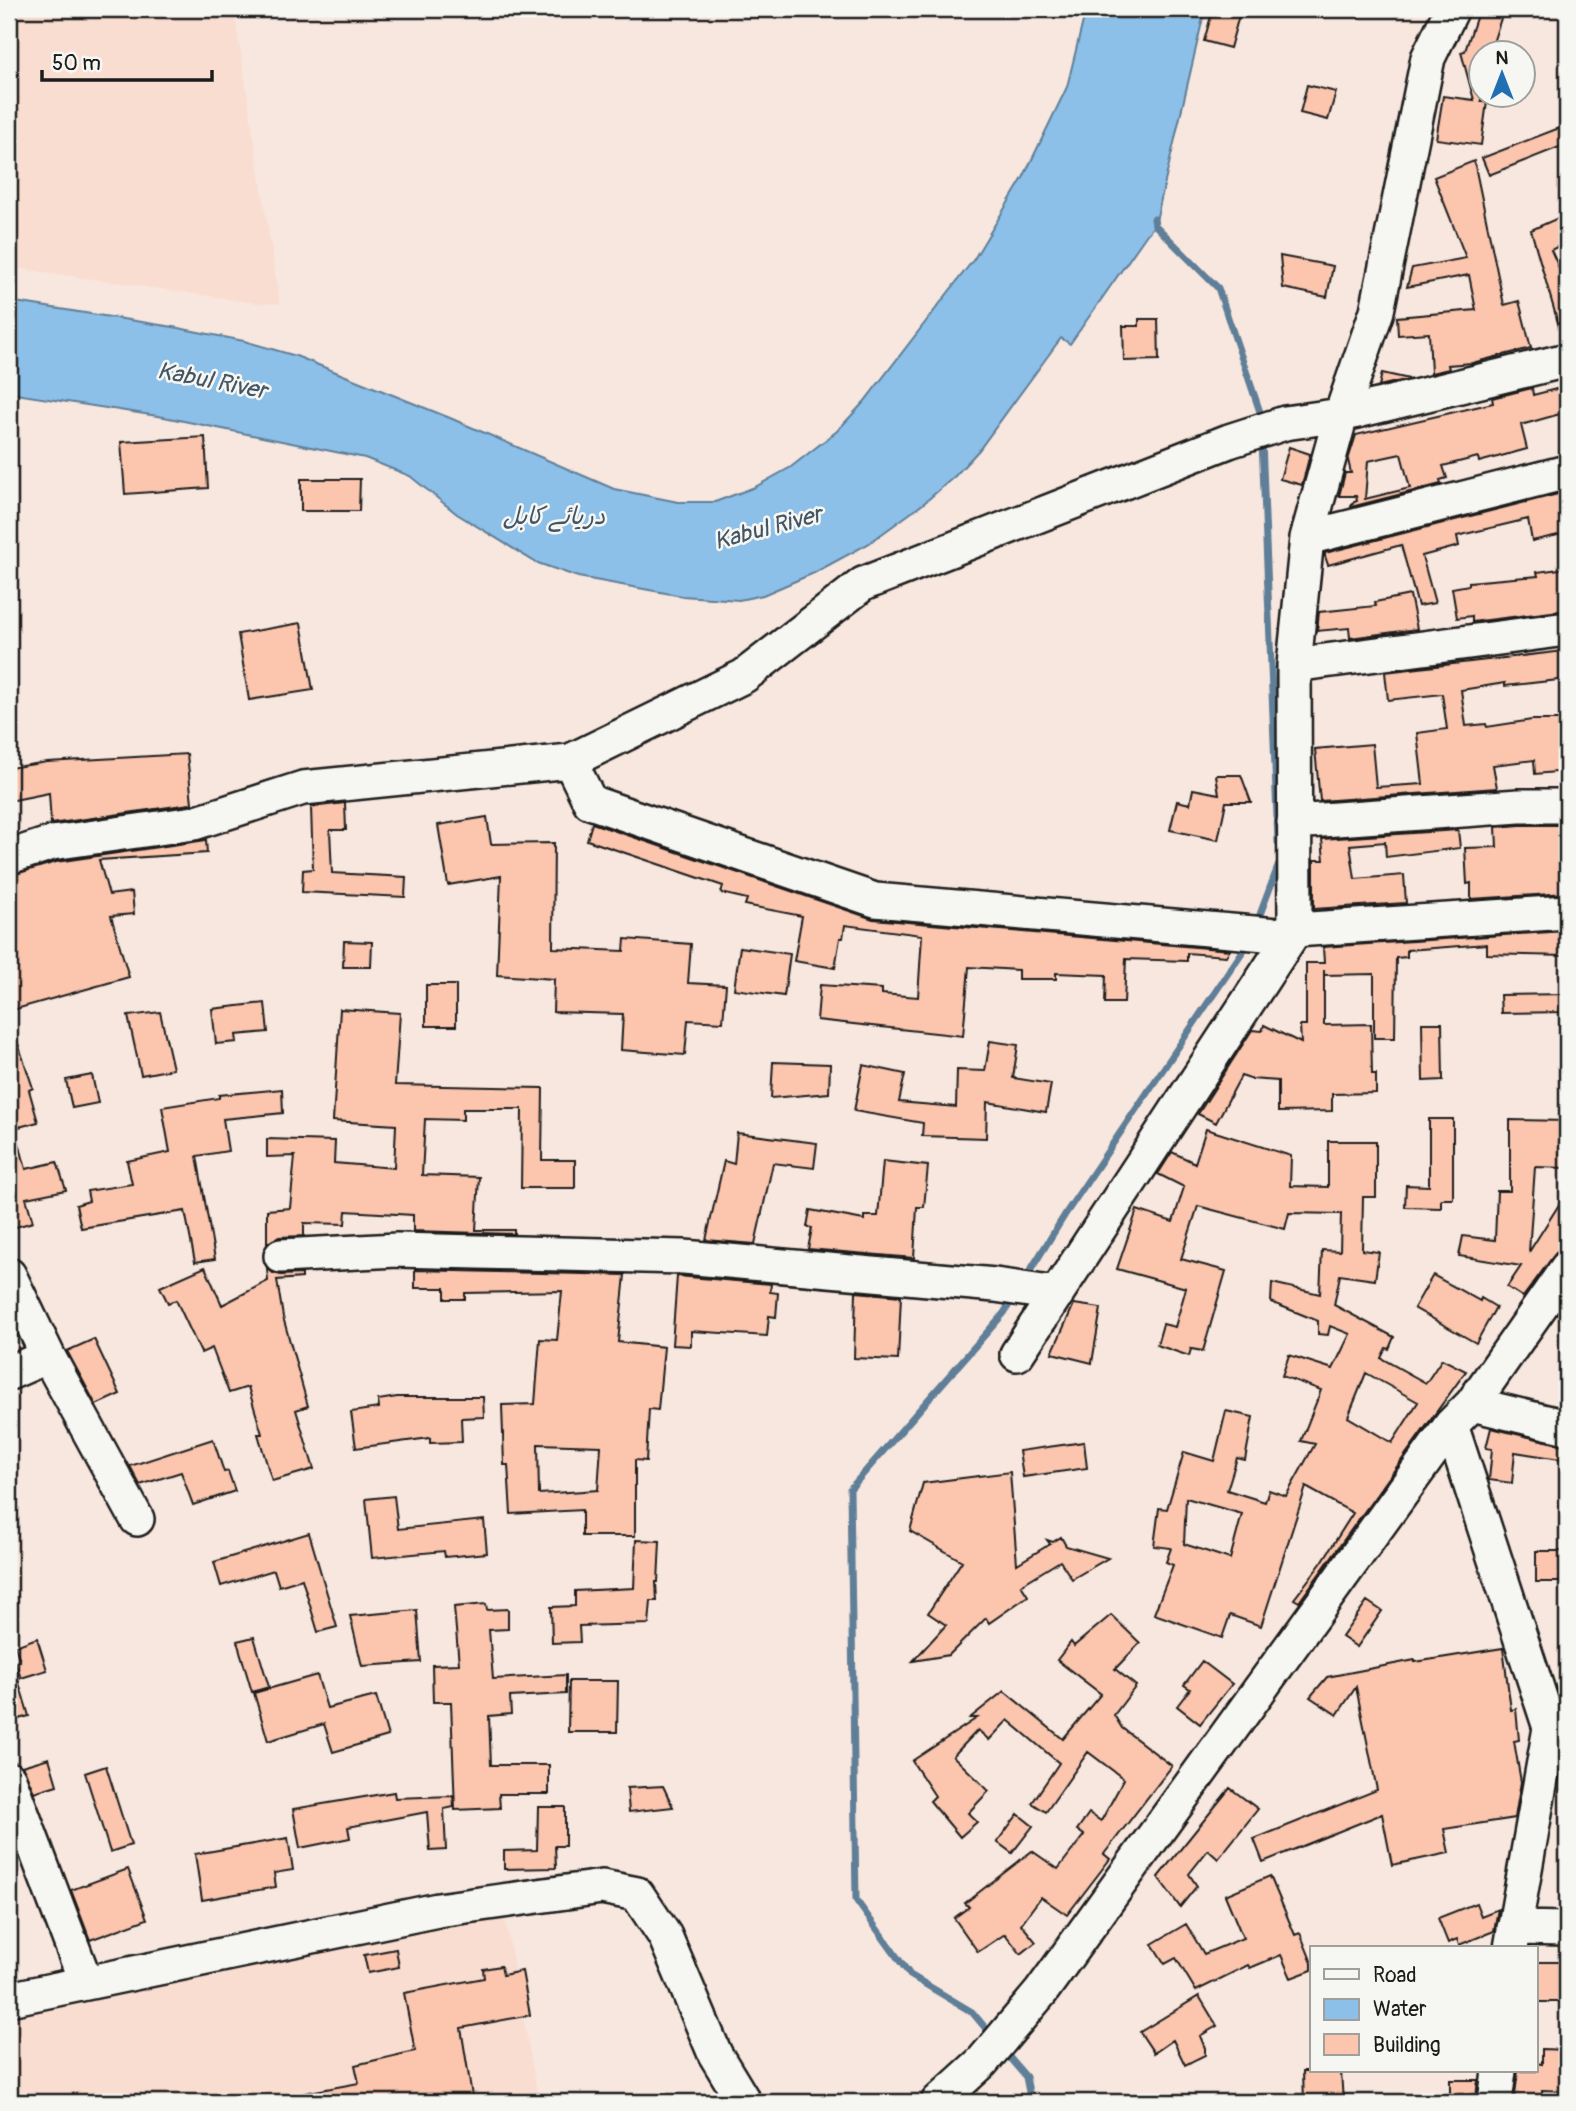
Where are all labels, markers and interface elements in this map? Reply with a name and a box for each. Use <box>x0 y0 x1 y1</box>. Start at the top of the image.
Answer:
scale bar <box>42 38 212 82</box>
north arrow <box>1468 38 1538 108</box>
text: N <box>1496 46 1509 70</box>
text: 50 m <box>52 50 101 77</box>
water label: Kabul River <box>155 356 272 406</box>
water label: Kabul River <box>711 499 828 556</box>
water label: دریائے کابل <box>503 502 606 532</box>
legend <box>1310 1946 1538 2072</box>
text: Road <box>1373 1962 1417 1989</box>
text: Water <box>1373 1996 1427 2023</box>
text: Building <box>1373 2032 1440 2059</box>

